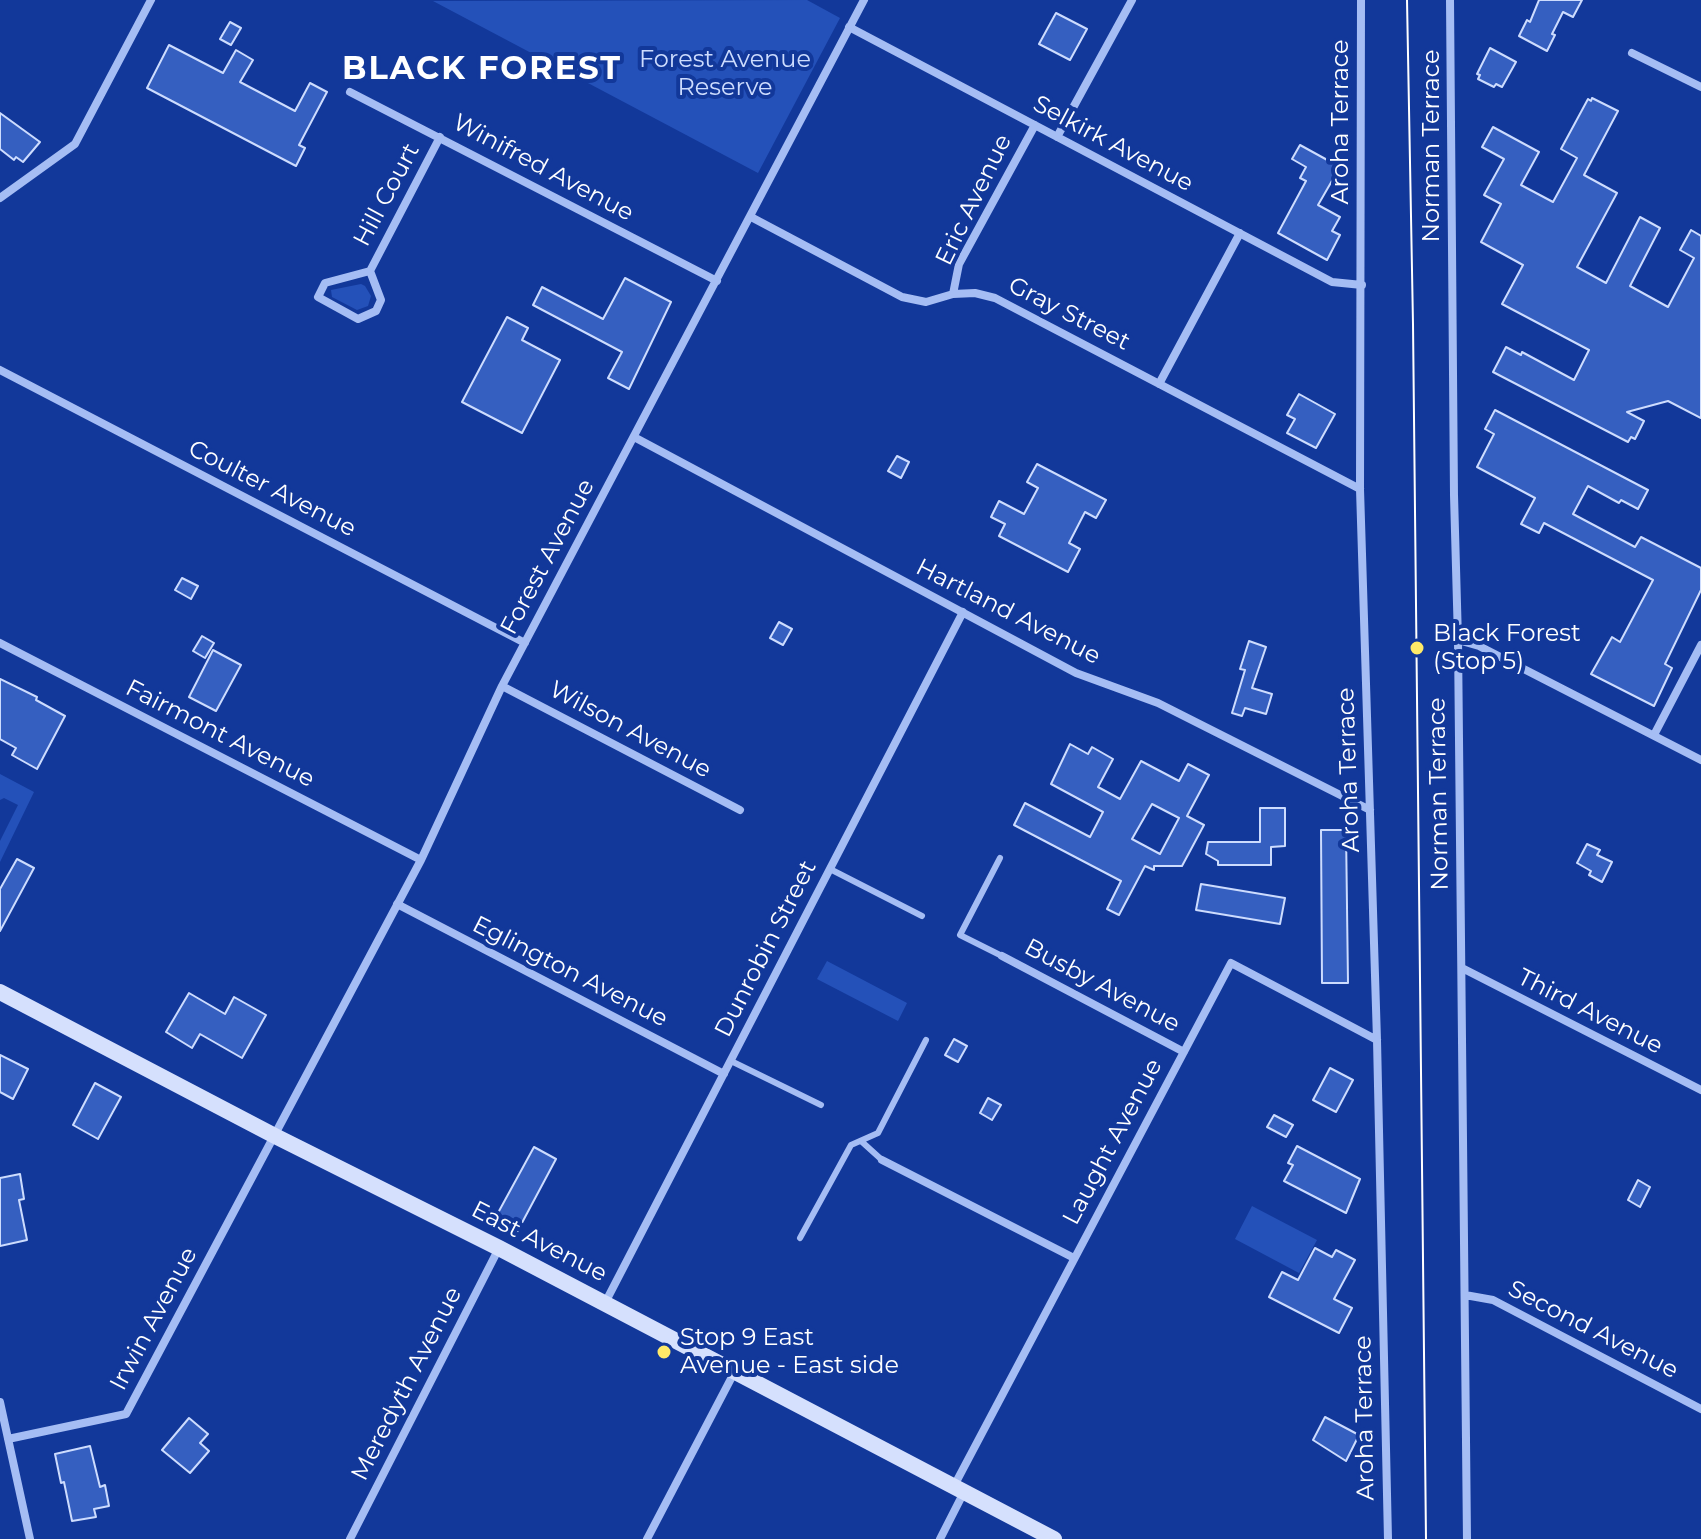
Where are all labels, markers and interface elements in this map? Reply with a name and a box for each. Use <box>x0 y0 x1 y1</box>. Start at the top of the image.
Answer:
street label: Aroha Terrace <box>1327 39 1355 205</box>
park label: Forest Avenue Reserve <box>639 46 811 102</box>
street label: Norman Terrace <box>1418 49 1446 243</box>
district label: BLACK FOREST <box>342 51 622 89</box>
street label: Selkirk Avenue <box>1028 90 1198 198</box>
street label: Winifred Avenue <box>448 108 638 228</box>
street label: Eric Avenue <box>930 130 1018 270</box>
street label: Hill Court <box>348 139 426 251</box>
street label: Gray Street <box>1003 271 1135 357</box>
street label: Coulter Avenue <box>183 434 361 544</box>
street label: Forest Avenue <box>495 474 601 640</box>
street label: Hartland Avenue <box>911 553 1105 671</box>
place label: Black Forest (Stop 5) <box>1433 620 1581 676</box>
marker: Black Forest (Stop 5) <box>1408 639 1426 657</box>
street label: Fairmont Avenue <box>121 674 319 794</box>
street label: Wilson Avenue <box>544 675 716 785</box>
street label: Aroha Terrace <box>1332 687 1366 853</box>
street label: Norman Terrace <box>1423 697 1455 891</box>
street label: Dunrobin Street <box>709 856 823 1042</box>
street label: Eglington Avenue <box>468 910 672 1034</box>
street label: Busby Avenue <box>1019 933 1185 1039</box>
street label: Third Avenue <box>1513 963 1667 1061</box>
street label: Laught Avenue <box>1057 1054 1169 1230</box>
street label: East Avenue <box>466 1195 612 1289</box>
street label: Irwin Avenue <box>104 1243 204 1395</box>
street label: Second Avenue <box>1503 1275 1683 1385</box>
street label: Meredyth Avenue <box>346 1282 468 1486</box>
place label: Stop 9 East Avenue - East side <box>680 1324 899 1380</box>
street label: Aroha Terrace <box>1349 1335 1381 1501</box>
marker: Stop 9 East Avenue - East side <box>655 1343 673 1361</box>

